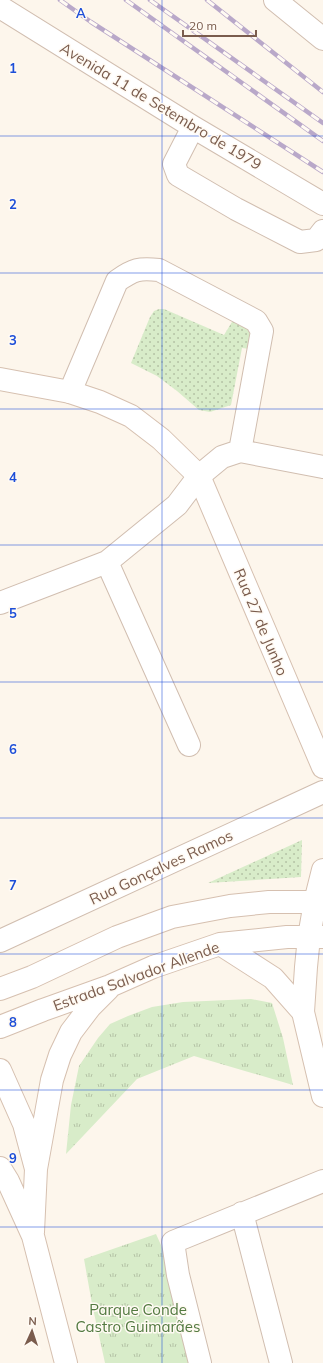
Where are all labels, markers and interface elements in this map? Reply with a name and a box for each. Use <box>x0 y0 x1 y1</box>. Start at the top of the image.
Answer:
text: A <box>76 5 86 21</box>
scale bar <box>183 12 256 38</box>
text: 20 m <box>189 18 217 33</box>
street label: Avenida 11 de Setembro de 1979 <box>57 38 265 174</box>
text: 1 <box>9 60 17 76</box>
text: 2 <box>9 196 17 212</box>
text: 3 <box>9 332 17 348</box>
text: 4 <box>9 469 17 485</box>
street label: Rua 27 de Junho <box>230 566 292 678</box>
text: 5 <box>9 605 17 621</box>
text: 6 <box>9 741 17 757</box>
street label: Rua Gonçalves Ramos <box>86 825 236 909</box>
text: 7 <box>9 877 17 893</box>
street label: Estrada Salvador Allende <box>50 937 222 1015</box>
text: 8 <box>9 1014 17 1030</box>
text: 9 <box>9 1150 17 1166</box>
park label: Parque Conde Castro Guimarães <box>76 1300 200 1336</box>
north arrow <box>12 1311 52 1351</box>
text: N <box>28 1314 37 1328</box>

